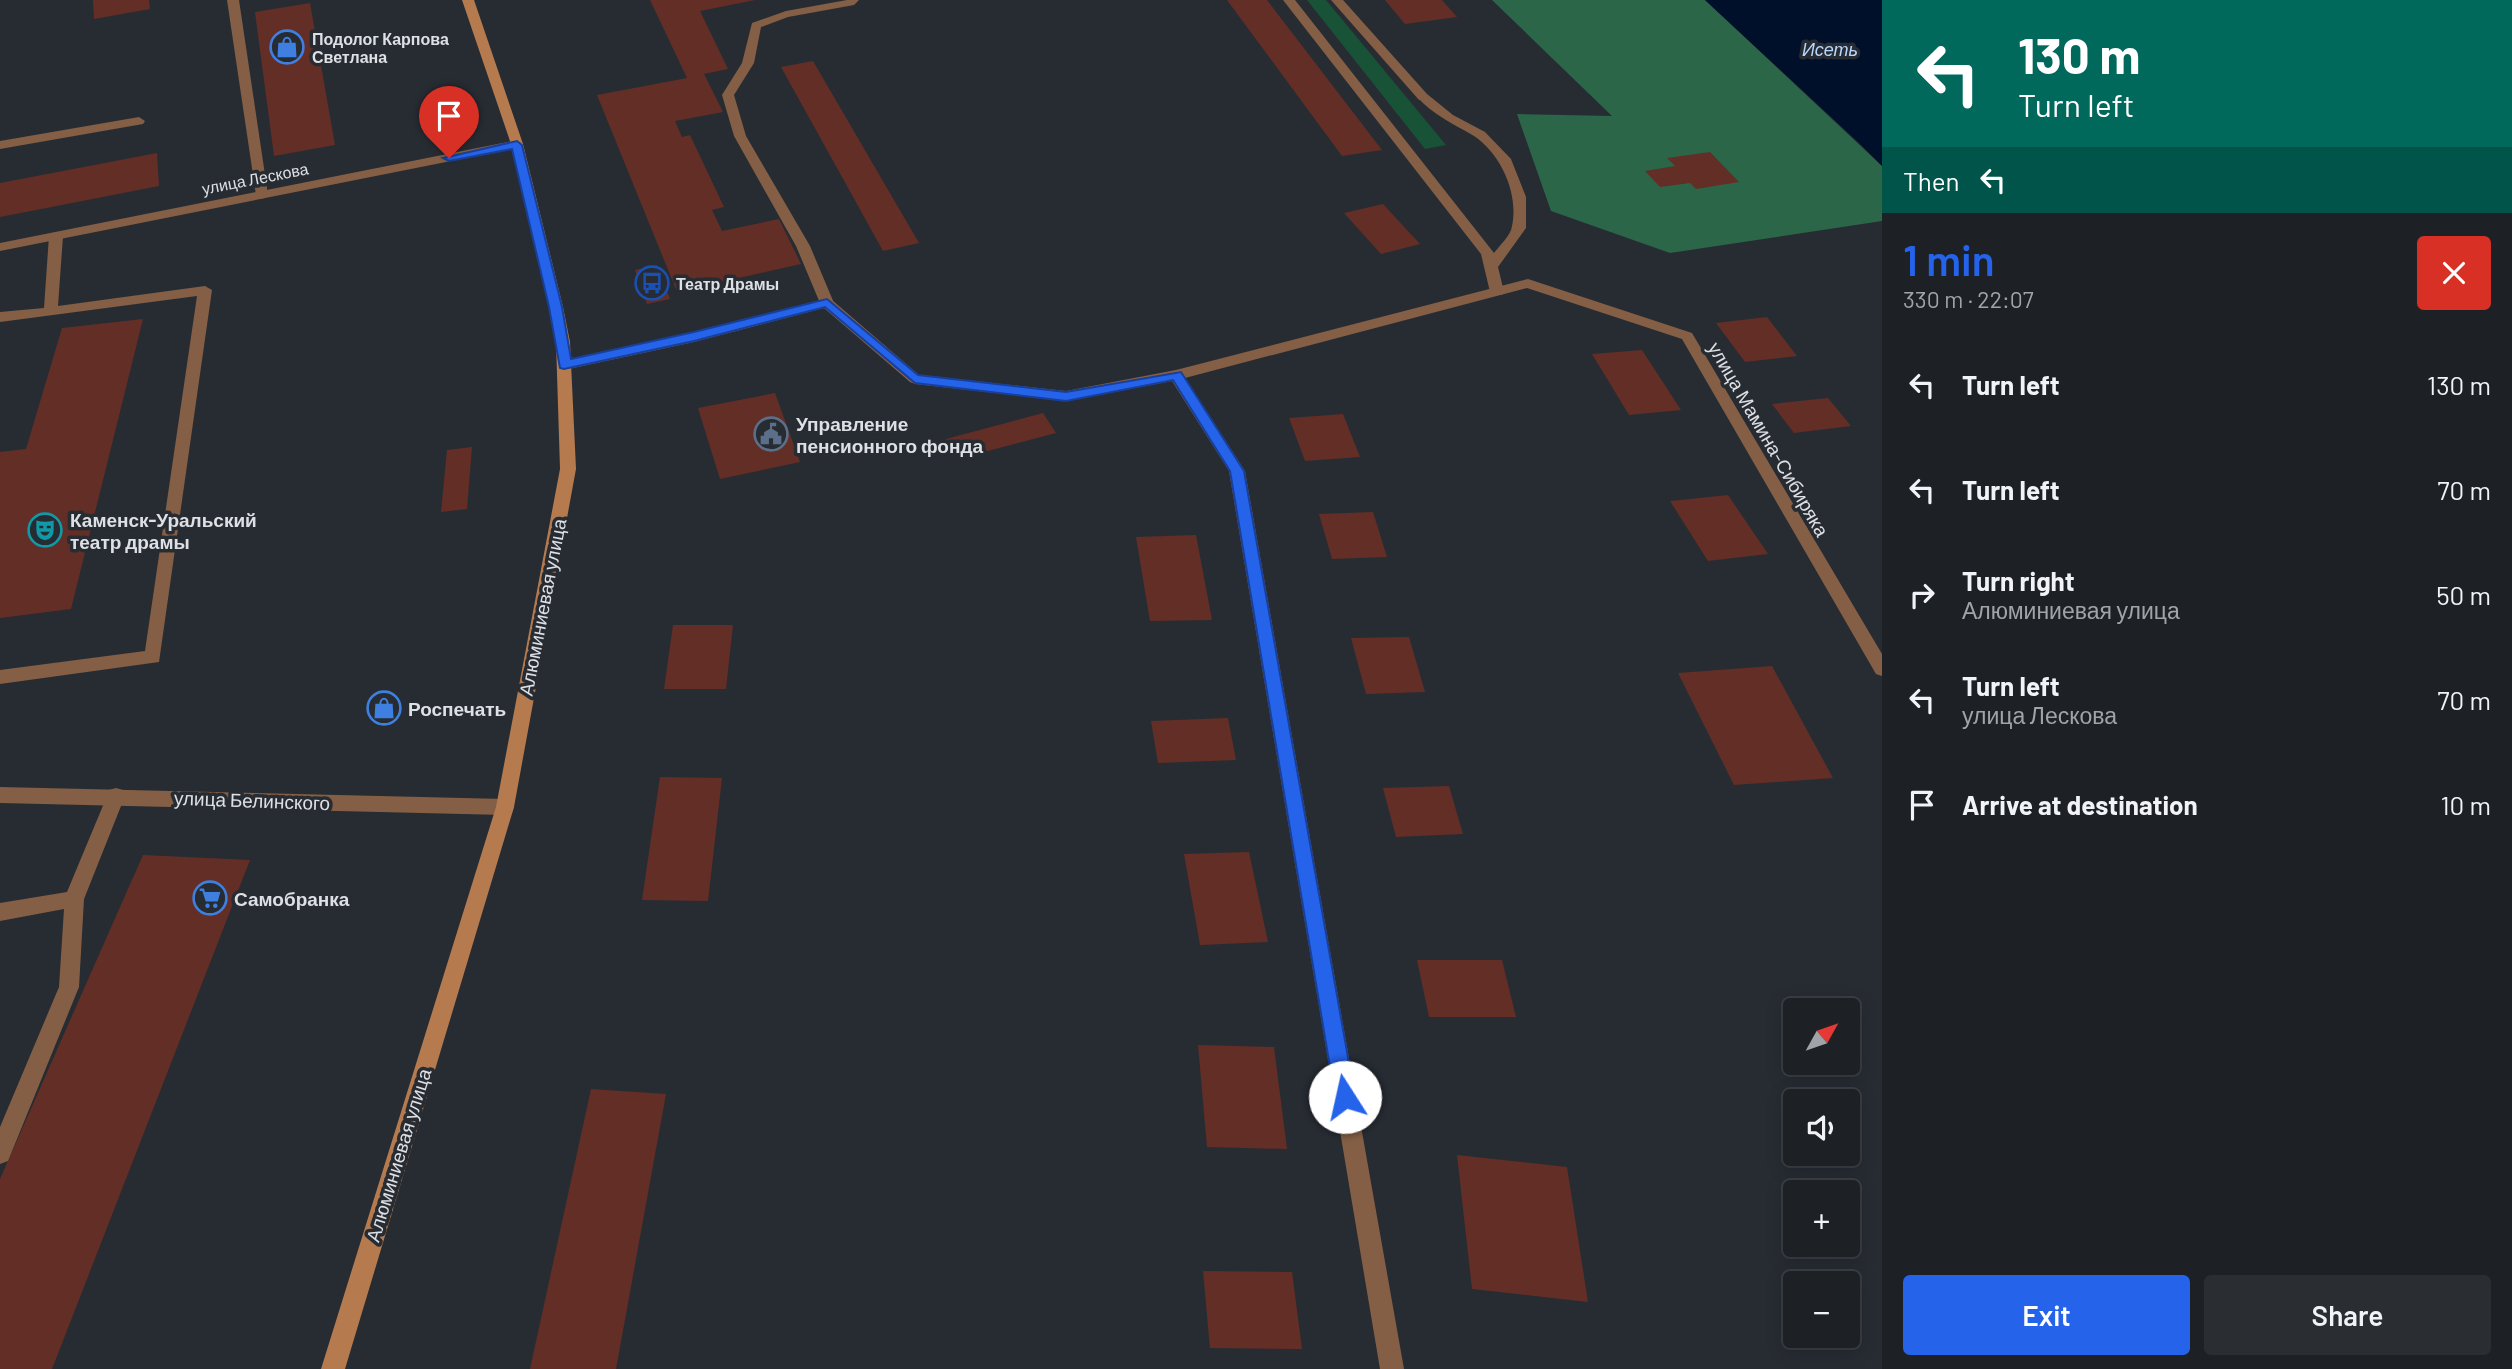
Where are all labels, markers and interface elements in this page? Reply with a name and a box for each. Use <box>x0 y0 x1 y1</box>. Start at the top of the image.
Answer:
text: 130 m <box>2018 25 2140 84</box>
shop icon: Подолог Карпова Светлана <box>268 28 306 66</box>
icon: left <box>1903 28 1994 119</box>
place label: Подолог Карпова Светлана <box>312 29 449 66</box>
water label: Исеть <box>1802 38 1858 60</box>
text: Turn left <box>2018 85 2135 123</box>
pin <box>419 86 479 158</box>
icon: arrive <box>430 97 468 135</box>
street label: улица Лескова <box>200 158 310 198</box>
icon: left <box>1974 161 2012 199</box>
text: Then <box>1903 165 1960 196</box>
text: 1 min <box>1903 234 1995 284</box>
button: close <box>2417 236 2491 310</box>
bus stop icon: Театр Драмы <box>633 264 671 302</box>
place label: Театр Драмы <box>676 274 779 293</box>
text: 330 m · 22:07 <box>1903 285 2034 313</box>
street label: улица Мамина-Сибиряка <box>1704 338 1834 541</box>
icon: left <box>1903 366 1941 404</box>
text: Turn left <box>1962 369 2060 400</box>
text: 130 m <box>2427 369 2491 400</box>
place label: Управление пенсионного фонда <box>796 412 984 457</box>
public building icon: Управление пенсионного фонда <box>752 415 790 453</box>
icon: left <box>1903 471 1941 509</box>
text: Turn left <box>1962 474 2060 505</box>
text: 70 m <box>2437 474 2491 505</box>
place label: Каменск-Уральский театр драмы <box>70 508 257 553</box>
theatre icon: Каменск-Уральский театр драмы <box>26 511 64 549</box>
street label: Алюминиевая улица <box>514 516 571 698</box>
text: Turn right <box>1962 565 2075 596</box>
icon: right <box>1903 576 1941 614</box>
text: 50 m <box>2436 579 2491 610</box>
text: Алюминиевая улица <box>1962 596 2180 624</box>
text: Turn left <box>1962 670 2060 701</box>
icon: left <box>1903 681 1941 719</box>
text: 70 m <box>2437 684 2491 715</box>
shop icon: Роспечать <box>365 689 403 727</box>
place label: Роспечать <box>408 697 506 720</box>
text: улица Лескова <box>1962 701 2117 729</box>
street label: улица Белинского <box>173 786 331 814</box>
icon: arrive <box>1903 786 1941 824</box>
text: Arrive at destination <box>1962 789 2198 820</box>
text: 10 m <box>2441 789 2491 820</box>
supermarket icon: Самобранка <box>191 879 229 917</box>
place label: Самобранка <box>234 887 350 910</box>
north arrow <box>1783 998 1860 1074</box>
map controls <box>1783 998 1860 1348</box>
position arrow <box>1308 1060 1382 1134</box>
street label: Алюминиевая улица <box>361 1065 435 1244</box>
button: sound <box>1783 1089 1860 1166</box>
button: + <box>1783 1180 1860 1257</box>
button: − <box>1783 1271 1860 1348</box>
button: Exit <box>1903 1275 2190 1355</box>
button: Share <box>2204 1275 2491 1355</box>

